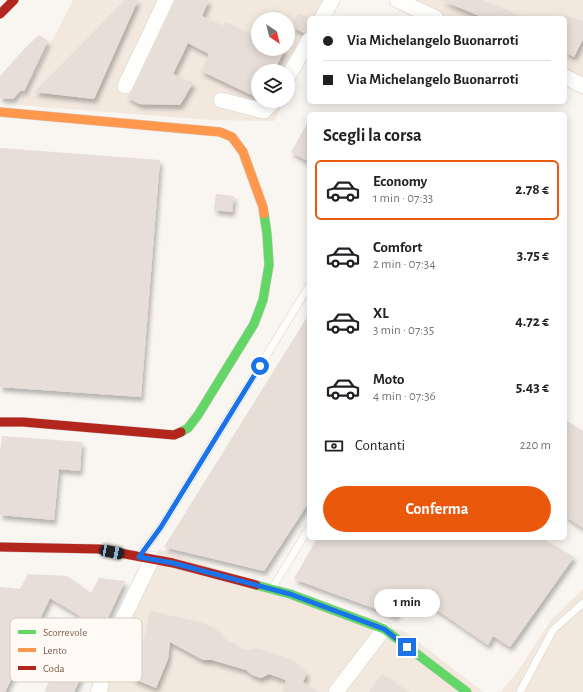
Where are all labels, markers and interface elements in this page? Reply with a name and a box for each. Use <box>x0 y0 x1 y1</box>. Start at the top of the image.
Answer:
north arrow <box>251 12 295 56</box>
map controls <box>251 12 295 108</box>
text: Via Michelangelo Buonarroti <box>347 33 519 48</box>
button: layers <box>251 64 295 108</box>
text: Via Michelangelo Buonarroti <box>347 72 519 87</box>
text: Scegli la corsa <box>323 127 422 145</box>
icon: car <box>325 172 361 208</box>
text: Economy <box>373 174 427 189</box>
text: 2.78 € <box>515 182 549 197</box>
text: 1 min · 07:33 <box>373 192 433 205</box>
icon: car <box>325 238 361 274</box>
text: Comfort <box>373 240 422 255</box>
text: 3.75 € <box>517 248 549 263</box>
text: 2 min · 07:34 <box>373 258 435 271</box>
icon: car <box>325 304 361 340</box>
text: XL <box>373 306 389 321</box>
text: 4.72 € <box>515 314 549 329</box>
text: 3 min · 07:35 <box>373 324 434 337</box>
route start <box>251 357 269 375</box>
icon: car <box>325 370 361 406</box>
text: Moto <box>373 372 405 387</box>
text: 5.43 € <box>516 380 549 395</box>
text: 4 min · 07:36 <box>373 390 436 403</box>
icon: cash <box>323 435 345 457</box>
text: Contanti <box>355 438 405 453</box>
text: 220 m <box>520 439 551 452</box>
button: Conferma <box>323 486 551 532</box>
car <box>99 544 125 560</box>
callout: 1 min <box>374 589 440 617</box>
text: 1 min <box>393 596 421 609</box>
legend <box>10 618 142 682</box>
text: Scorrevole <box>43 627 87 638</box>
route end <box>398 638 416 656</box>
text: Lento <box>43 645 67 656</box>
text: Coda <box>43 663 65 674</box>

